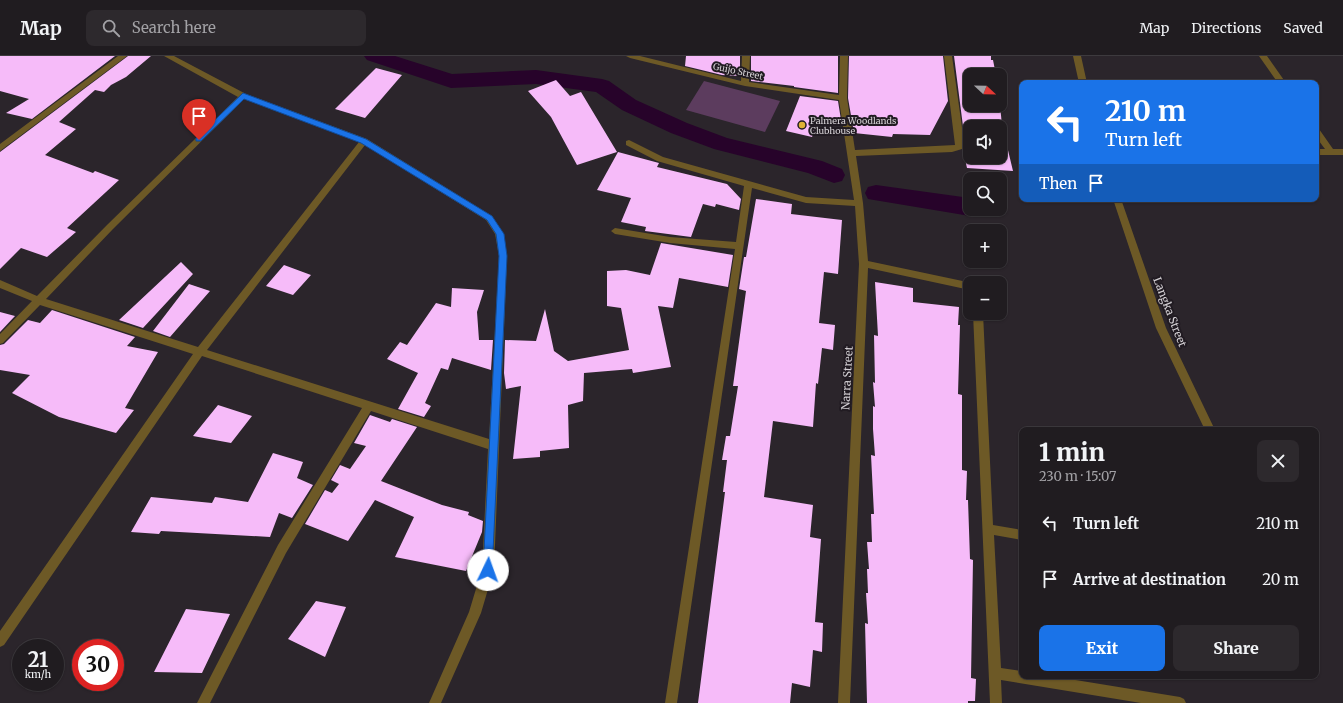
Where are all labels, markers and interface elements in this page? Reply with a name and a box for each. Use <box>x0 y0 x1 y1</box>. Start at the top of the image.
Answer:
search box <box>86 10 366 46</box>
text: Map <box>20 16 62 40</box>
icon: search <box>100 17 122 39</box>
text: Search here <box>132 18 216 37</box>
text: Map <box>1139 19 1169 37</box>
text: Directions <box>1191 19 1261 37</box>
text: Saved <box>1283 19 1323 37</box>
street label: Guijo Street <box>712 60 764 82</box>
north arrow <box>963 68 1007 112</box>
map controls <box>963 68 1007 320</box>
text: 210 m <box>1105 93 1186 129</box>
icon: left <box>1039 96 1091 148</box>
pin <box>182 99 216 140</box>
icon: arrive <box>188 105 210 127</box>
place label: Palmera Woodlands Clubhouse <box>810 115 897 136</box>
marker: Palmera Woodlands Clubhouse <box>797 120 807 130</box>
button: sound <box>963 120 1007 164</box>
text: Turn left <box>1105 128 1182 151</box>
button: search <box>963 172 1007 216</box>
icon: arrive <box>1085 172 1107 194</box>
text: Then <box>1039 174 1077 193</box>
button: + <box>963 224 1007 268</box>
street label: Langka Street <box>1150 275 1190 350</box>
button: − <box>963 276 1007 320</box>
street label: Narra Street <box>838 345 856 410</box>
text: 1 min <box>1039 437 1105 468</box>
button: close <box>1257 440 1299 482</box>
text: 230 m · 15:07 <box>1039 468 1116 485</box>
icon: left <box>1039 512 1061 534</box>
text: Turn left <box>1073 514 1139 533</box>
text: 210 m <box>1256 514 1299 533</box>
position arrow <box>467 549 509 591</box>
icon: arrive <box>1039 568 1061 590</box>
text: Arrive at destination <box>1073 570 1226 589</box>
text: 20 m <box>1262 570 1299 589</box>
button: Exit <box>1039 625 1165 671</box>
button: Share <box>1173 625 1299 671</box>
speed limit sign: 30 <box>72 639 124 691</box>
text: 21 <box>28 647 48 672</box>
text: km/h <box>25 668 51 681</box>

